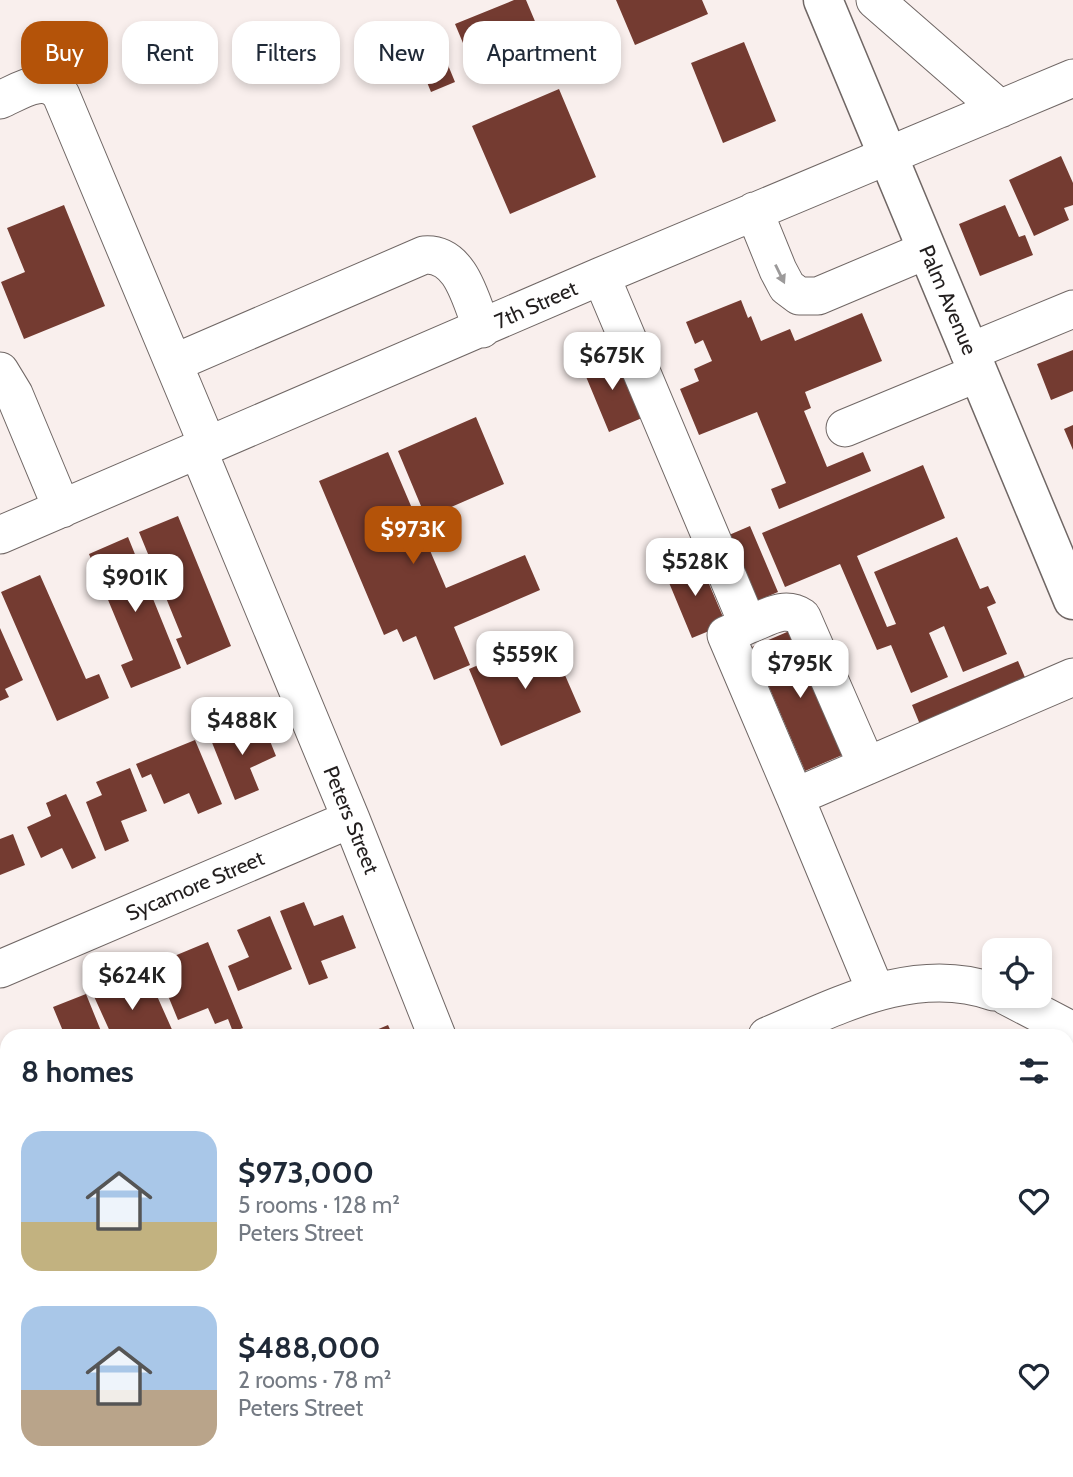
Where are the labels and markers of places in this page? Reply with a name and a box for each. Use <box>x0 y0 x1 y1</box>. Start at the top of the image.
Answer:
pin: $675K <box>563 332 661 392</box>
pin: $973K <box>364 506 462 566</box>
pin: $528K <box>646 538 744 598</box>
pin: $901K <box>86 554 184 614</box>
pin: $559K <box>476 632 574 691</box>
pin: $795K <box>751 640 849 700</box>
pin: $488K <box>193 698 291 757</box>
pin: $624K <box>83 953 181 1012</box>

